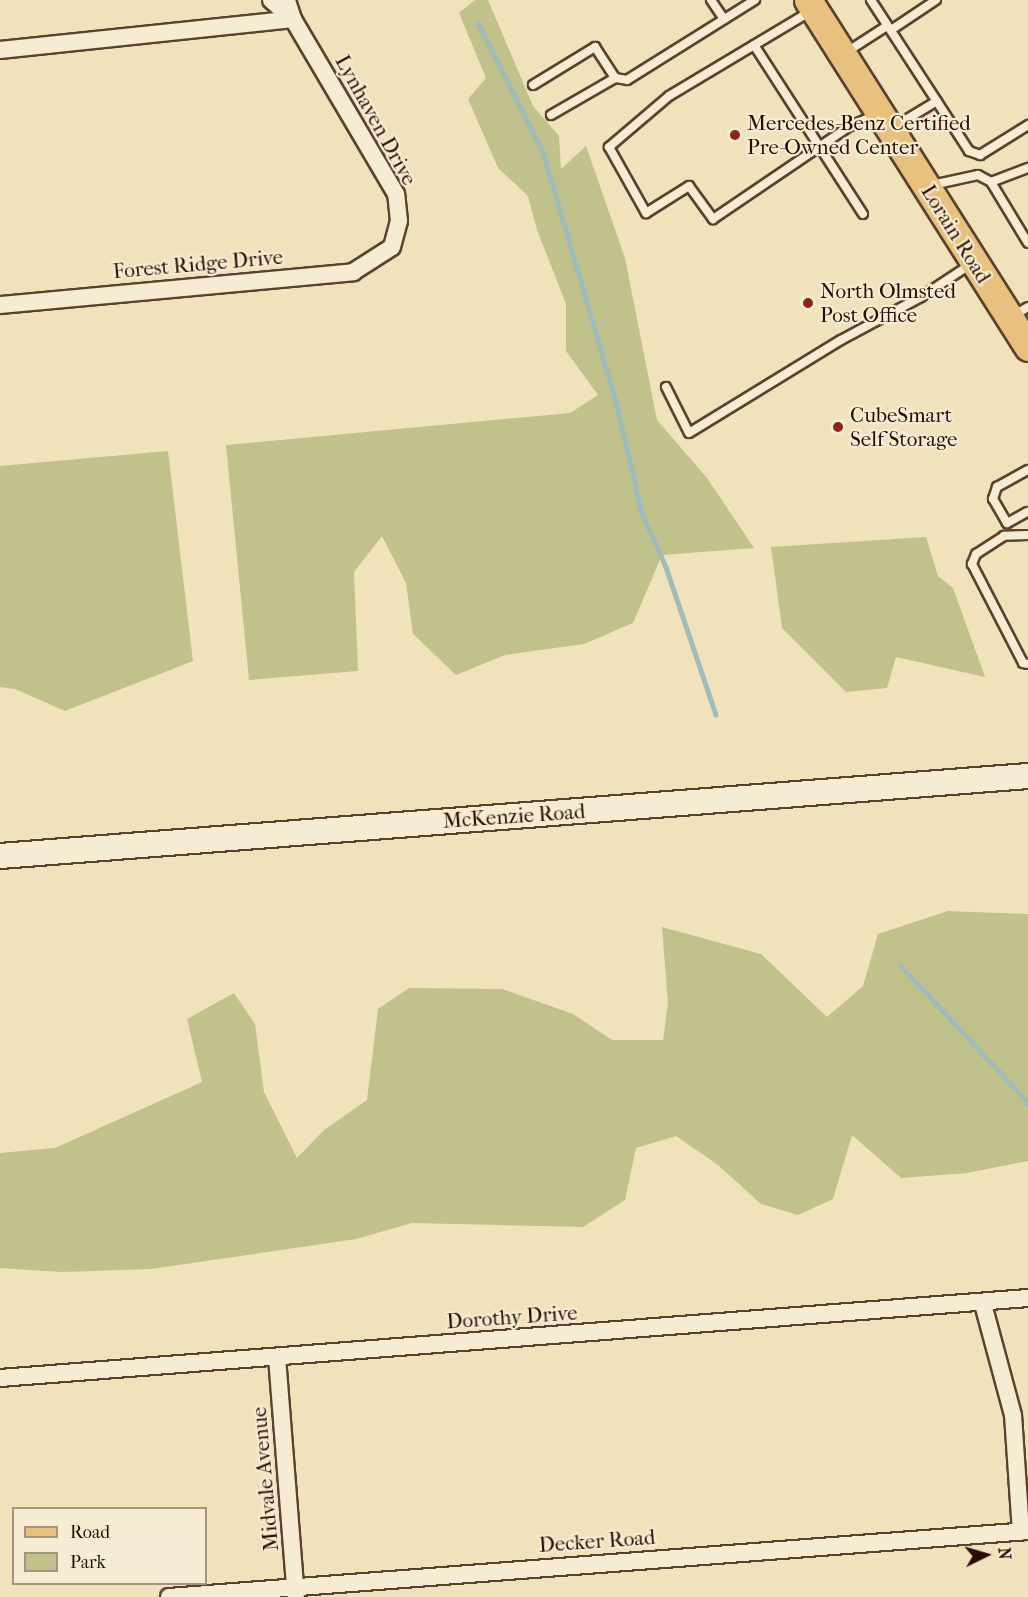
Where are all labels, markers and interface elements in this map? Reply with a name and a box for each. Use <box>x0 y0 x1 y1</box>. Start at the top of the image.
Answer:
street label: Lynhaven Drive <box>330 50 422 190</box>
place label: Mercedes-Benz Certified Pre-Owned Center <box>747 110 971 160</box>
marker: Mercedes-Benz Certified Pre-Owned Center <box>728 128 742 142</box>
street label: Lorain Road <box>916 180 996 288</box>
street label: Forest Ridge Drive <box>112 244 284 284</box>
place label: North Olmsted Post Office <box>820 278 956 328</box>
marker: North Olmsted Post Office <box>801 296 815 310</box>
place label: CubeSmart Self Storage <box>850 402 957 452</box>
marker: CubeSmart Self Storage <box>831 420 845 434</box>
street label: McKenzie Road <box>442 798 586 834</box>
street label: Dorothy Drive <box>446 1300 578 1334</box>
street label: Midvale Avenue <box>246 1406 284 1552</box>
legend <box>12 1507 207 1585</box>
text: Road <box>70 1522 110 1543</box>
street label: Decker Road <box>538 1524 656 1558</box>
north arrow <box>956 1525 1016 1585</box>
text: N <box>994 1547 1014 1560</box>
text: Park <box>70 1552 106 1573</box>

